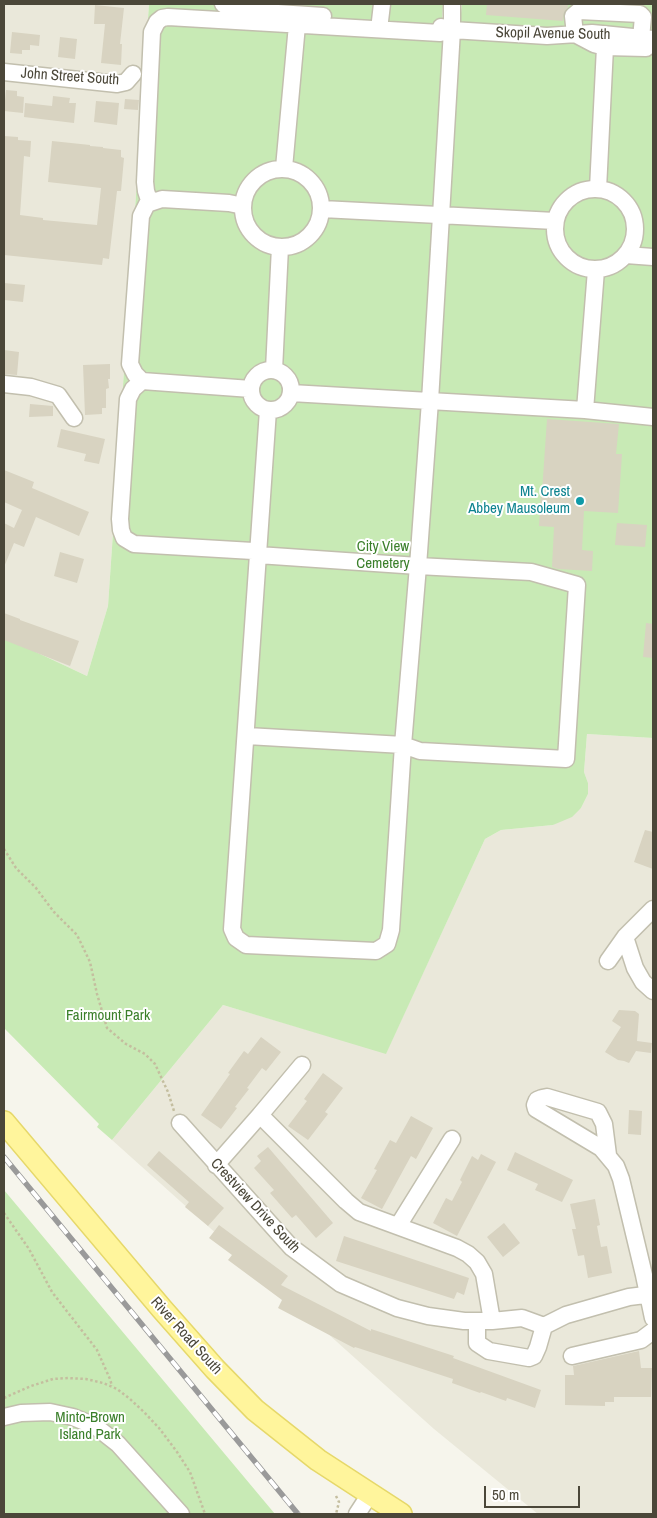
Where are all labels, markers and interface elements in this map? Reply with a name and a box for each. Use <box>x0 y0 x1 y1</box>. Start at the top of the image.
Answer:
street label: Skopil Avenue South <box>496 24 610 44</box>
street label: John Street South <box>20 65 120 89</box>
place label: Mt. Crest Abbey Mausoleum <box>468 483 570 518</box>
marker: Mt. Crest Abbey Mausoleum <box>574 495 586 507</box>
park label: City View Cemetery <box>356 538 410 573</box>
park label: Fairmount Park <box>66 1007 150 1025</box>
street label: Crestview Drive South <box>206 1155 304 1257</box>
street label: River Road South <box>147 1294 225 1378</box>
park label: Minto-Brown Island Park <box>55 1409 125 1444</box>
scale bar <box>487 1476 583 1508</box>
text: 50 m <box>492 1484 519 1505</box>

